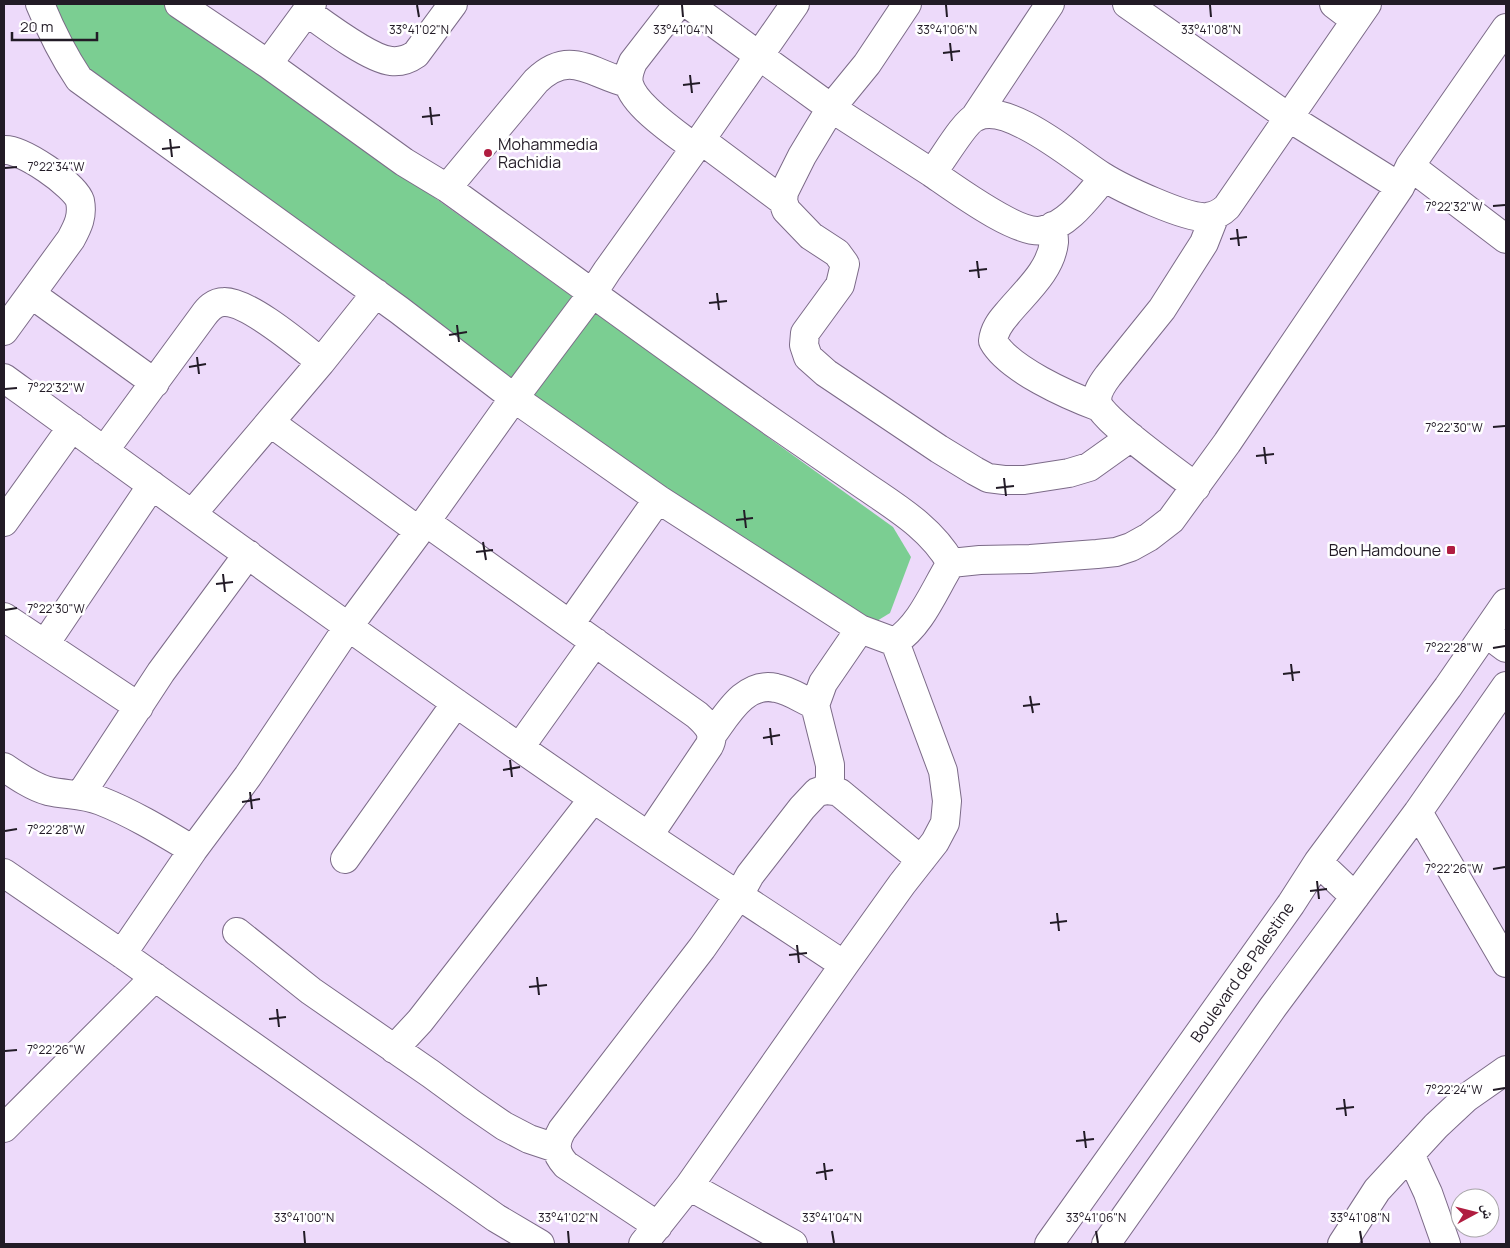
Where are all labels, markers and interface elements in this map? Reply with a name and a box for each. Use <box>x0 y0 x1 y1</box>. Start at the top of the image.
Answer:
scale bar <box>12 10 98 42</box>
text: 20 m <box>20 16 53 37</box>
text: 33°41'02"N <box>389 21 449 38</box>
text: 33°41'04"N <box>653 21 713 38</box>
text: 33°41'06"N <box>917 21 977 38</box>
text: 33°41'08"N <box>1181 21 1241 38</box>
place label: Mohammedia Rachidia <box>498 133 598 173</box>
marker: Mohammedia Rachidia <box>482 147 494 159</box>
text: 7°22'34"W <box>28 158 85 175</box>
text: 7°22'32"W <box>1425 198 1483 215</box>
text: 7°22'32"W <box>27 379 85 396</box>
text: 7°22'30"W <box>1425 419 1484 436</box>
place label: Ben Hamdoune <box>1329 539 1441 561</box>
marker: Ben Hamdoune <box>1445 544 1457 556</box>
text: 7°22'30"W <box>27 600 86 617</box>
text: 7°22'28"W <box>1425 639 1483 656</box>
text: 7°22'28"W <box>27 821 85 838</box>
text: 7°22'26"W <box>1425 860 1484 877</box>
street label: Boulevard de Palestine <box>1185 897 1299 1047</box>
text: 7°22'26"W <box>27 1041 86 1058</box>
text: 7°22'24"W <box>1426 1081 1483 1098</box>
north arrow <box>1450 1188 1500 1238</box>
text: ش <box>1478 1203 1499 1220</box>
text: 33°41'00"N <box>274 1209 334 1226</box>
text: 33°41'02"N <box>538 1209 598 1226</box>
text: 33°41'04"N <box>802 1209 862 1226</box>
text: 33°41'06"N <box>1066 1209 1126 1226</box>
text: 33°41'08"N <box>1330 1209 1390 1226</box>

